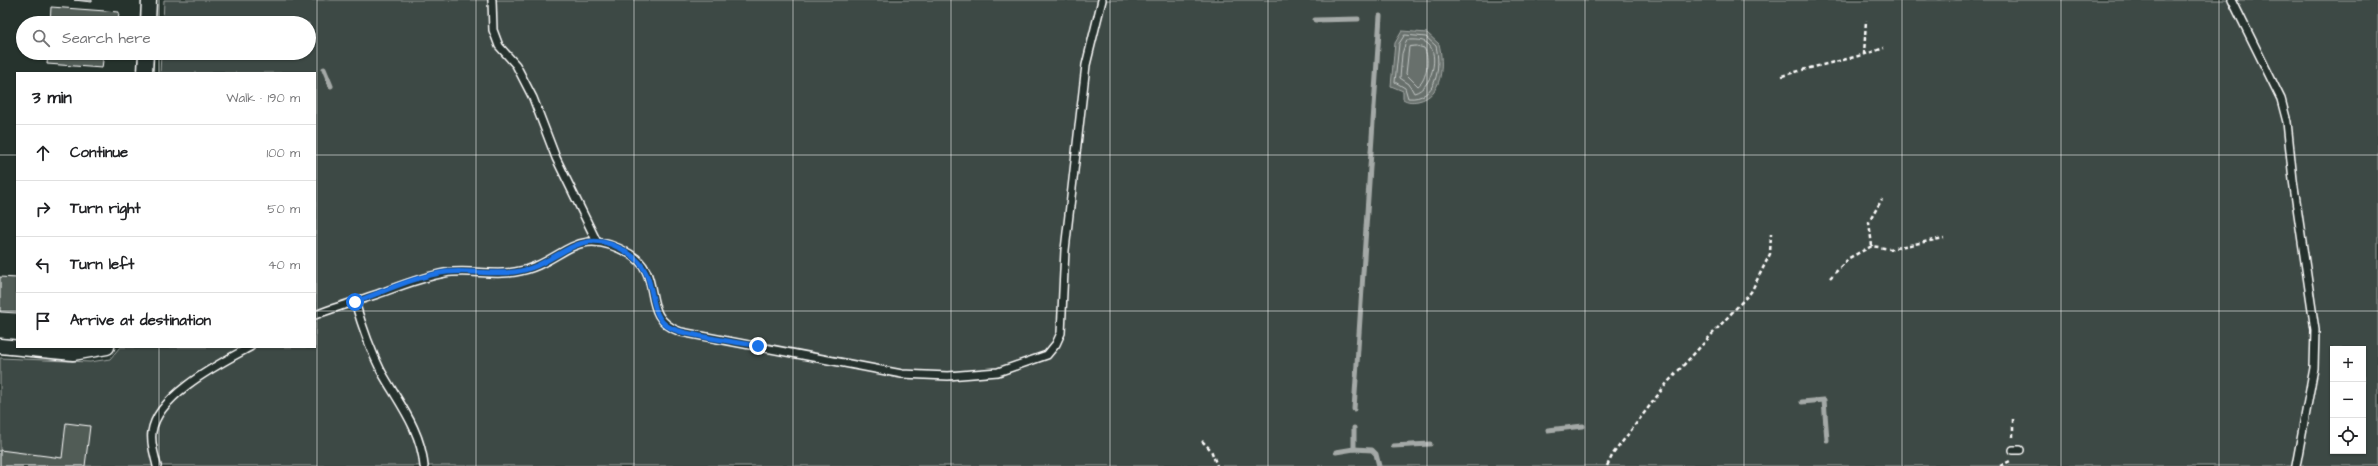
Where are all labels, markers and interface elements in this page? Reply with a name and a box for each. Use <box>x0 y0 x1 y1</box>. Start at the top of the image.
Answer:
search box <box>16 16 316 60</box>
icon: search <box>30 27 52 49</box>
text: Search here <box>62 28 151 49</box>
text: 3 min <box>32 86 72 110</box>
text: Walk · 190 m <box>226 89 300 107</box>
icon: ahead <box>32 142 54 164</box>
text: Continue <box>70 142 128 163</box>
text: 100 m <box>267 144 300 162</box>
icon: right <box>32 198 54 220</box>
text: Turn right <box>70 198 141 219</box>
text: 50 m <box>267 200 300 218</box>
icon: left <box>32 254 54 276</box>
text: Turn left <box>70 254 134 275</box>
text: 40 m <box>268 256 300 274</box>
route start <box>346 293 364 311</box>
icon: arrive <box>32 310 54 332</box>
text: Arrive at destination <box>70 310 211 331</box>
route end <box>749 337 767 355</box>
map controls <box>2330 346 2366 454</box>
button: + <box>2330 346 2366 382</box>
button: − <box>2330 382 2366 418</box>
button: locate <box>2330 418 2366 454</box>

